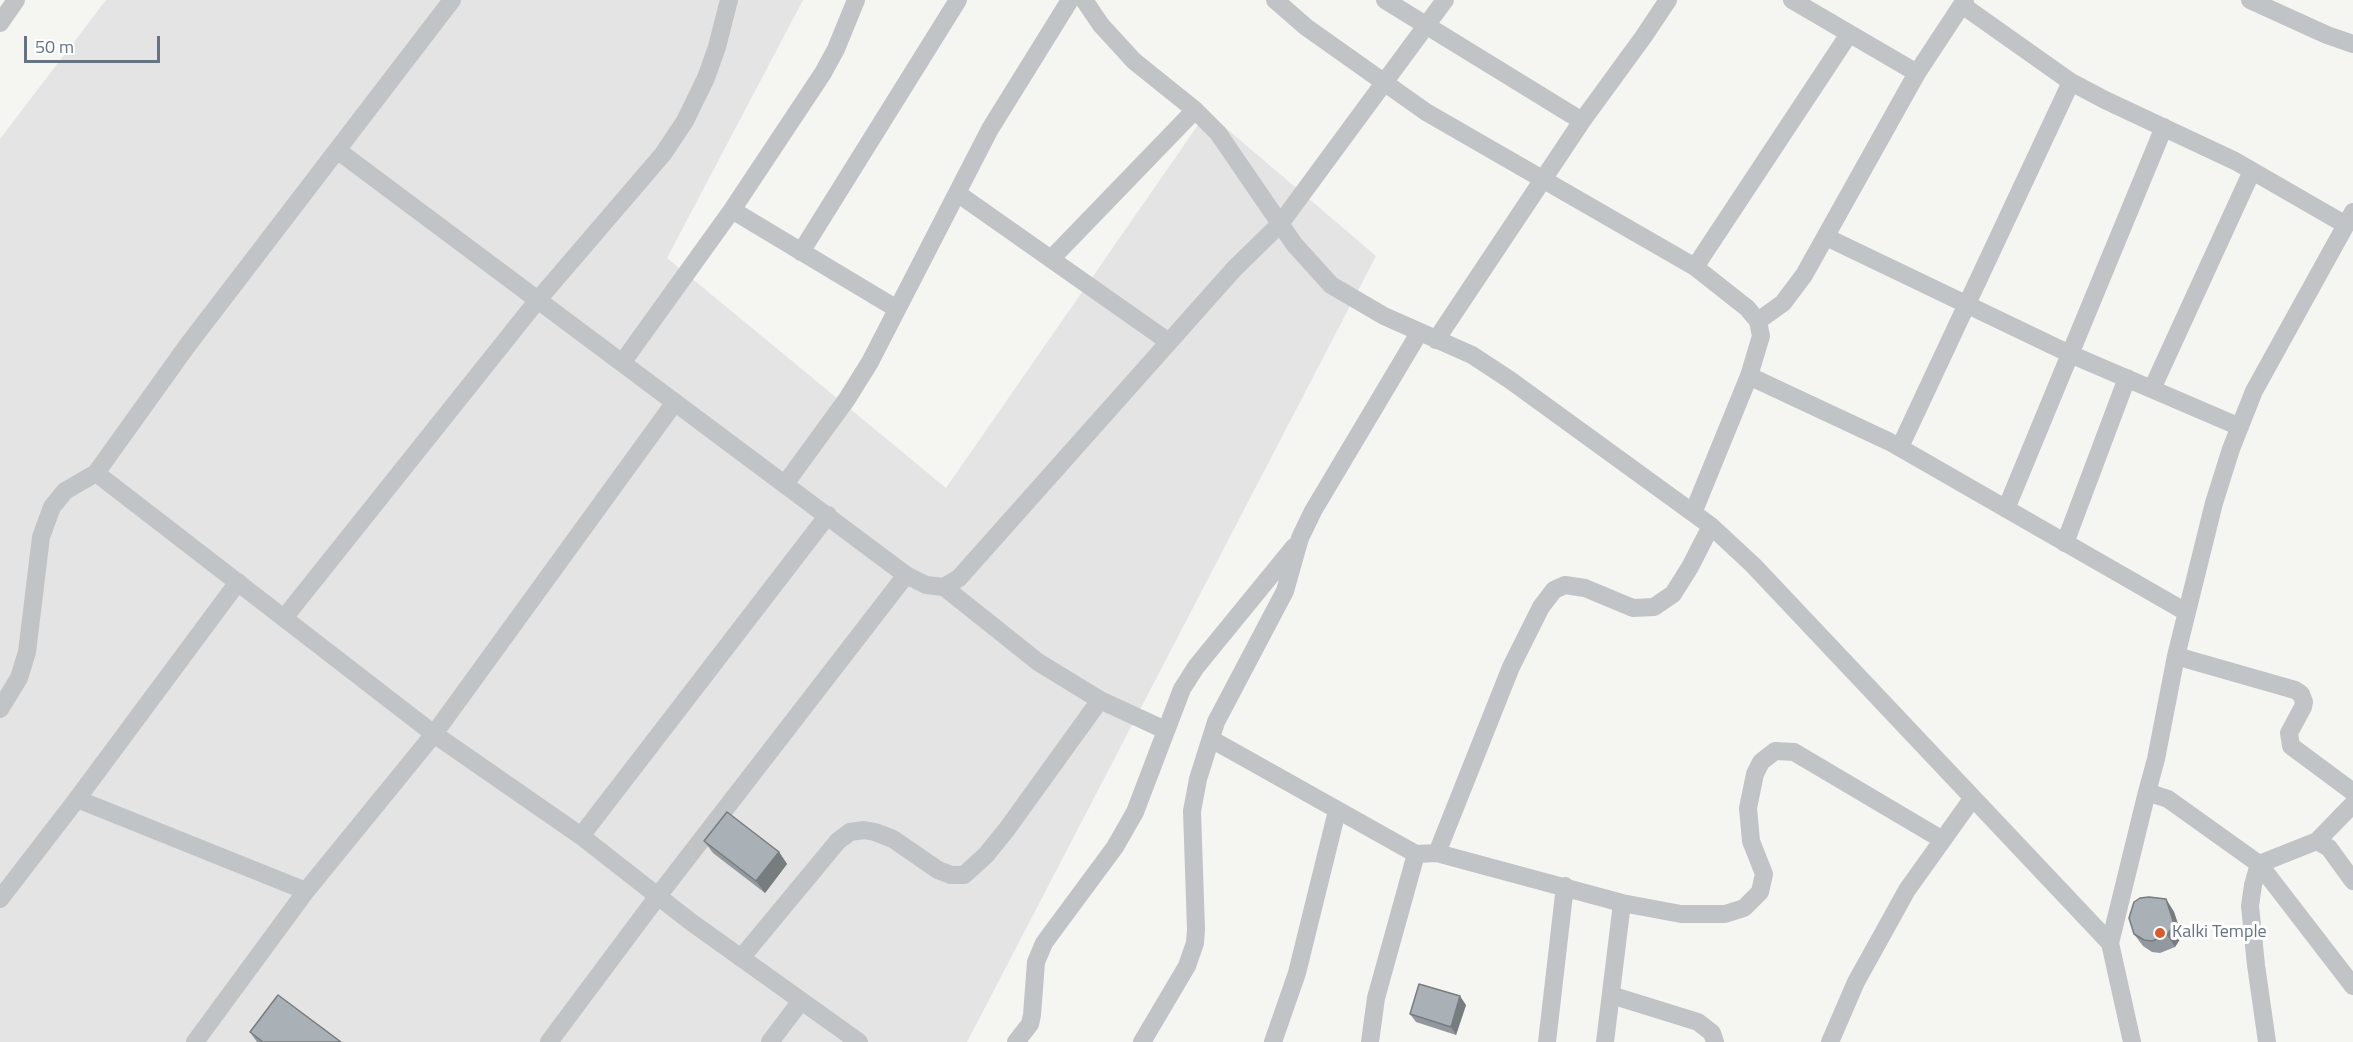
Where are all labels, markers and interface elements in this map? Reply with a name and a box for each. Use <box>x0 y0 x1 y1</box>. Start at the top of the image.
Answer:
scale bar <box>27 24 164 62</box>
text: 50 m <box>35 33 74 60</box>
place label: Kalki Temple <box>2172 922 2267 944</box>
marker: Kalki Temple <box>2153 926 2167 940</box>

